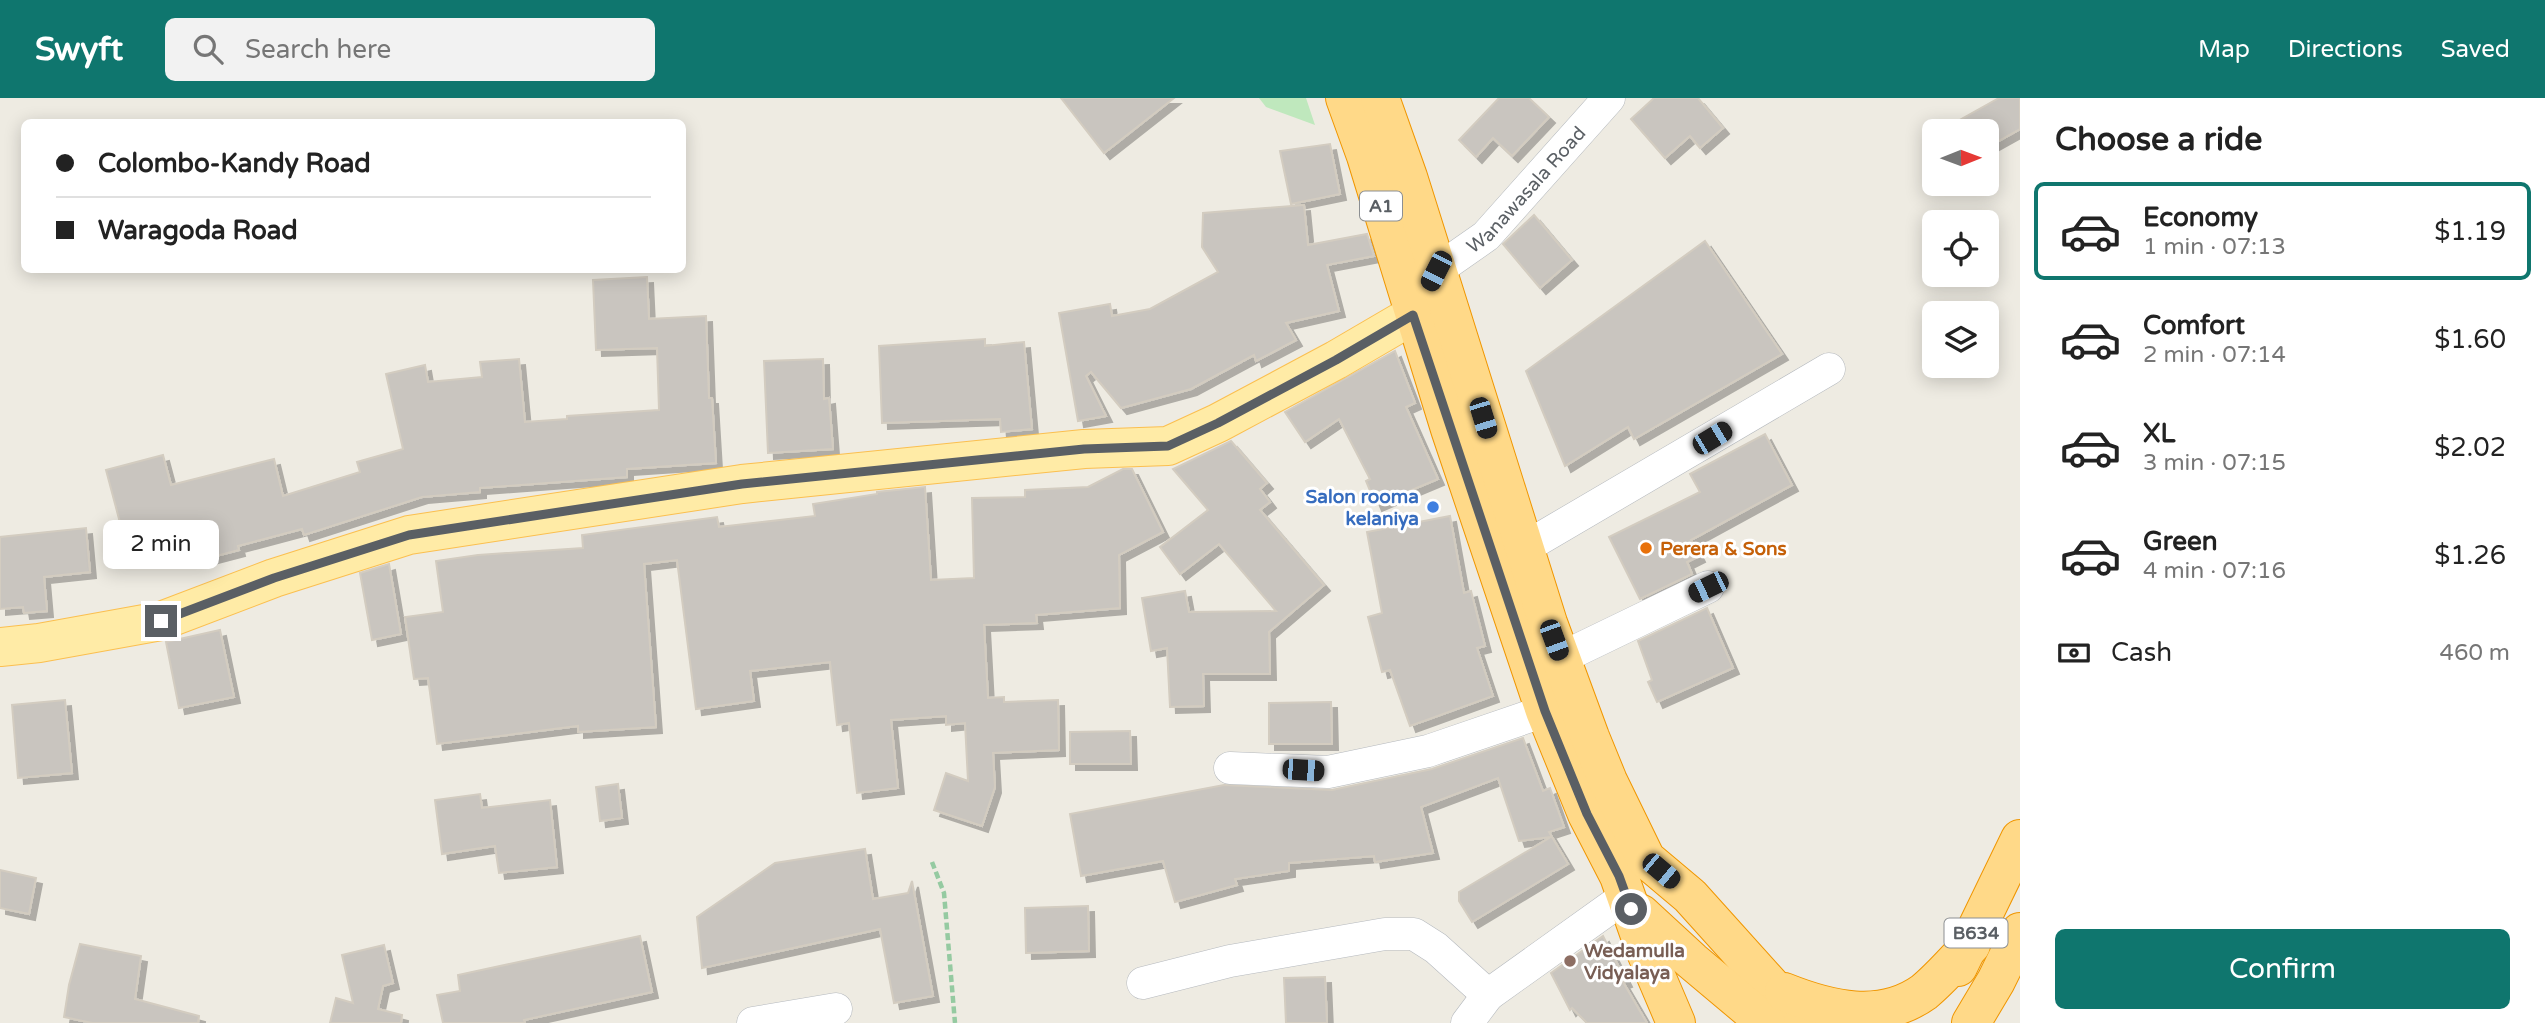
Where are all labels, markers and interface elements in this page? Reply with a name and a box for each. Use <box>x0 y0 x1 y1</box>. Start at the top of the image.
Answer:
search box <box>165 18 655 81</box>
text: Swyft <box>35 30 123 69</box>
icon: search <box>189 30 227 68</box>
text: Search here <box>245 34 391 65</box>
text: Map <box>2198 35 2250 64</box>
text: Directions <box>2288 35 2403 64</box>
text: Saved <box>2441 35 2510 64</box>
north arrow <box>1922 119 1998 196</box>
map controls <box>1922 119 1999 378</box>
text: Choose a ride <box>2055 121 2262 159</box>
street label: Wanawasala Road <box>1463 122 1590 258</box>
text: Colombo-Kandy Road <box>98 148 371 179</box>
road number: A1 <box>1360 192 1402 220</box>
icon: car <box>2059 200 2122 263</box>
text: Economy <box>2143 202 2258 233</box>
button: locate <box>1922 210 1999 287</box>
text: Waragoda Road <box>98 215 298 246</box>
text: $1.19 <box>2434 216 2506 247</box>
text: 1 min · 07:13 <box>2143 233 2286 261</box>
car <box>1418 248 1455 294</box>
button: layers <box>1922 301 1999 378</box>
icon: car <box>2059 308 2122 371</box>
text: Comfort <box>2143 310 2245 341</box>
text: $1.60 <box>2434 324 2506 355</box>
text: 2 min · 07:14 <box>2143 341 2286 369</box>
car <box>1467 395 1500 441</box>
icon: car <box>2059 416 2122 479</box>
car <box>1689 418 1736 458</box>
text: XL <box>2143 418 2175 449</box>
text: $2.02 <box>2434 432 2506 463</box>
text: 3 min · 07:15 <box>2143 449 2286 477</box>
place label: Salon rooma kelaniya <box>1306 486 1419 531</box>
marker: Salon rooma kelaniya <box>1425 499 1441 515</box>
callout: 2 min <box>103 519 219 568</box>
icon: car <box>2059 524 2122 587</box>
text: Green <box>2143 526 2218 557</box>
text: 2 min <box>130 530 192 558</box>
place label: Perera & Sons <box>1660 538 1787 560</box>
marker: Perera & Sons <box>1638 540 1654 556</box>
text: $1.26 <box>2434 540 2506 571</box>
text: 4 min · 07:16 <box>2143 557 2286 585</box>
car <box>1685 568 1732 606</box>
route end <box>145 605 177 637</box>
car <box>1537 617 1572 663</box>
icon: cash <box>2055 634 2093 672</box>
text: Cash <box>2111 637 2172 668</box>
text: 460 m <box>2440 639 2510 667</box>
car <box>1282 758 1325 782</box>
car <box>1639 849 1684 893</box>
route start <box>1615 893 1647 925</box>
road number: B634 <box>1944 918 2008 948</box>
button: Confirm <box>2055 929 2510 1009</box>
place label: Wedamulla Vidyalaya <box>1584 940 1685 985</box>
marker: Wedamulla Vidyalaya <box>1562 953 1578 969</box>

